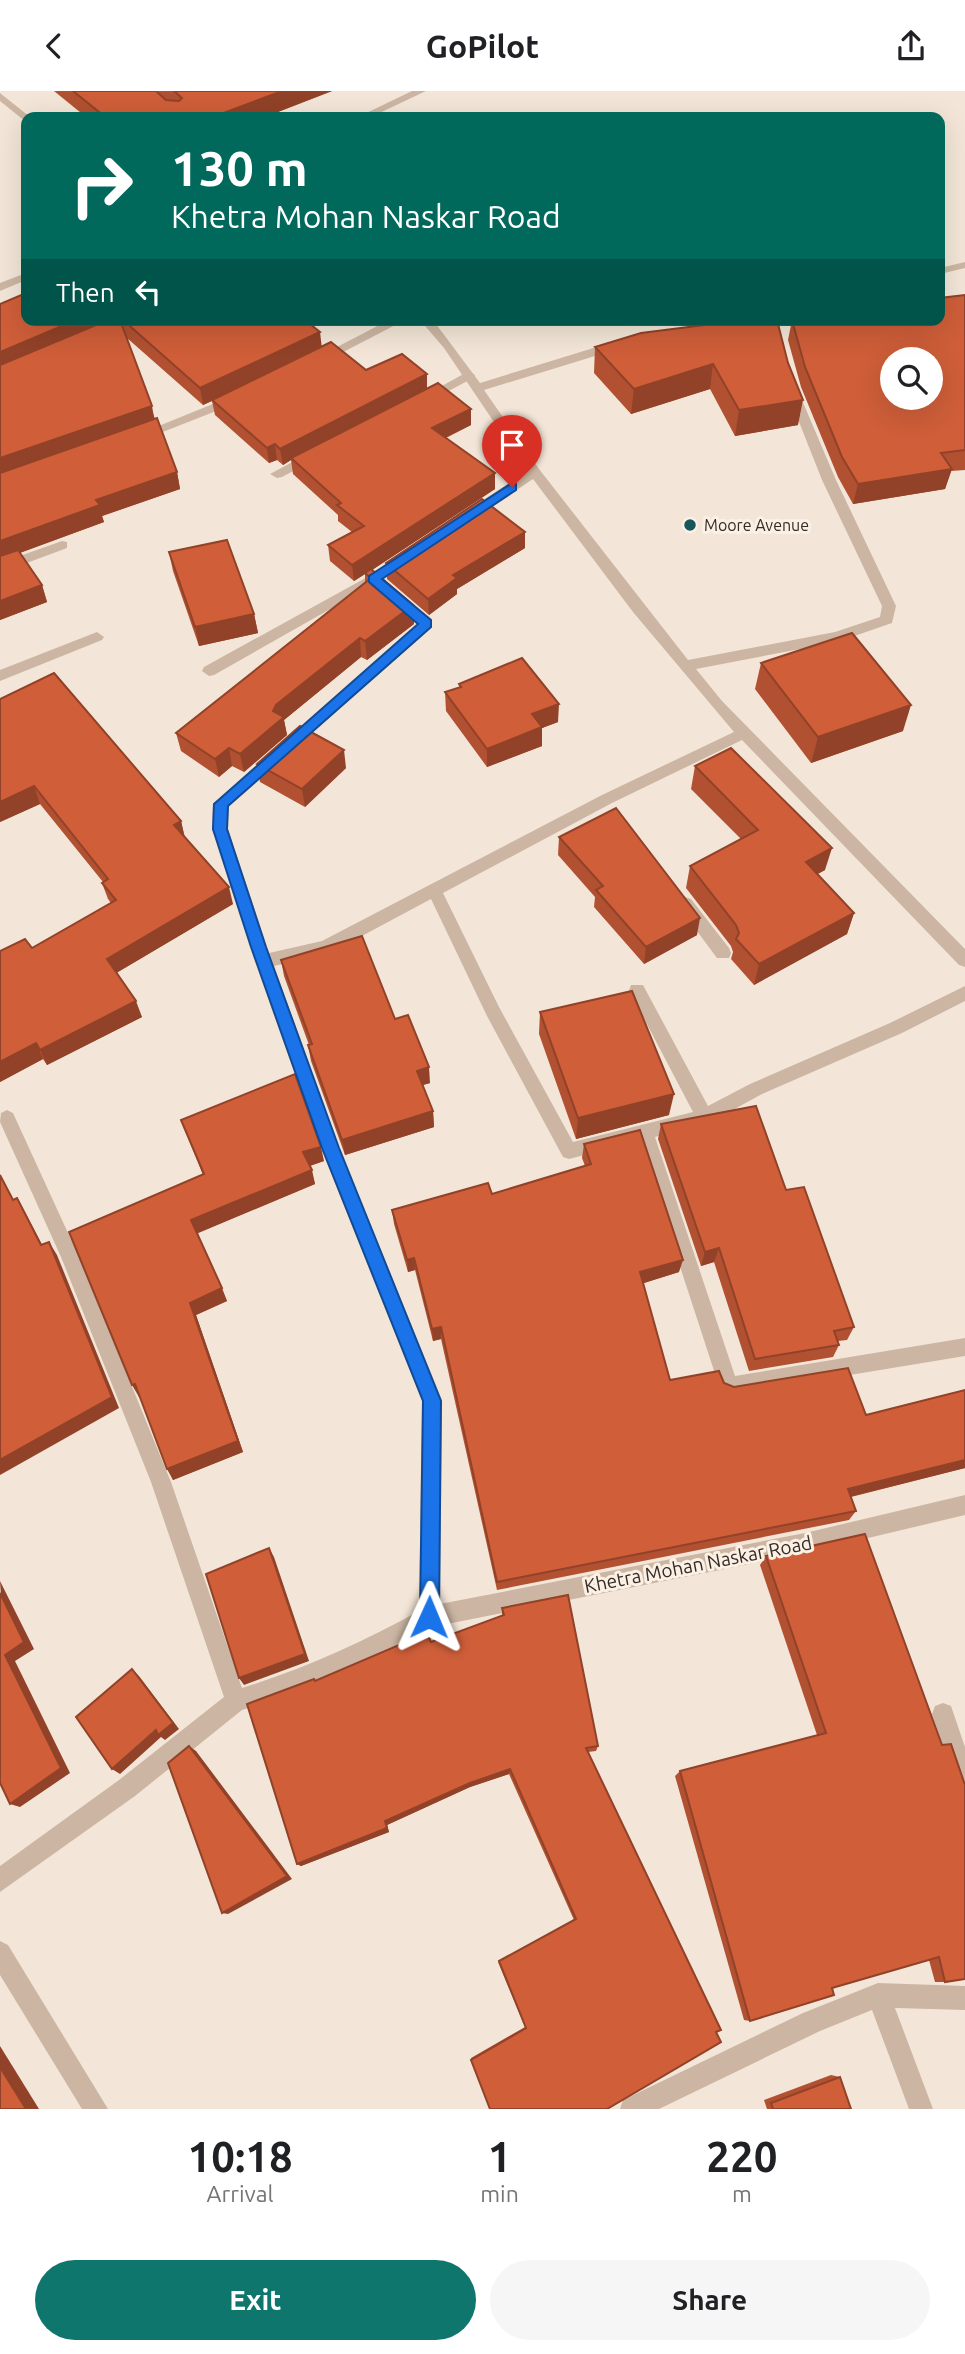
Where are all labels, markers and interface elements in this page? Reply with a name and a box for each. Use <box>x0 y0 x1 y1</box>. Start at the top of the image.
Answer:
icon: back <box>35 27 73 65</box>
icon: share <box>892 27 930 65</box>
text: GoPilot <box>426 28 539 64</box>
icon: right <box>56 140 147 231</box>
text: 130 m <box>171 140 308 195</box>
text: Khetra Mohan Naskar Road <box>171 198 561 234</box>
icon: left <box>129 273 167 311</box>
text: Then <box>56 278 115 307</box>
map controls <box>880 347 943 410</box>
button: search <box>880 347 943 410</box>
pin <box>482 415 542 487</box>
icon: arrive <box>493 426 531 464</box>
place label: Moore Avenue <box>704 516 809 534</box>
marker: Moore Avenue <box>682 517 698 533</box>
street label: Khetra Mohan Naskar Road <box>582 1531 814 1597</box>
position arrow <box>392 1580 466 1654</box>
text: 10:18 <box>188 2133 293 2180</box>
text: 1 <box>488 2133 511 2180</box>
text: 220 <box>706 2133 777 2180</box>
text: Arrival <box>207 2181 274 2206</box>
text: min <box>480 2181 519 2206</box>
text: m <box>732 2181 752 2206</box>
button: Exit <box>35 2260 476 2340</box>
button: Share <box>490 2260 930 2340</box>

